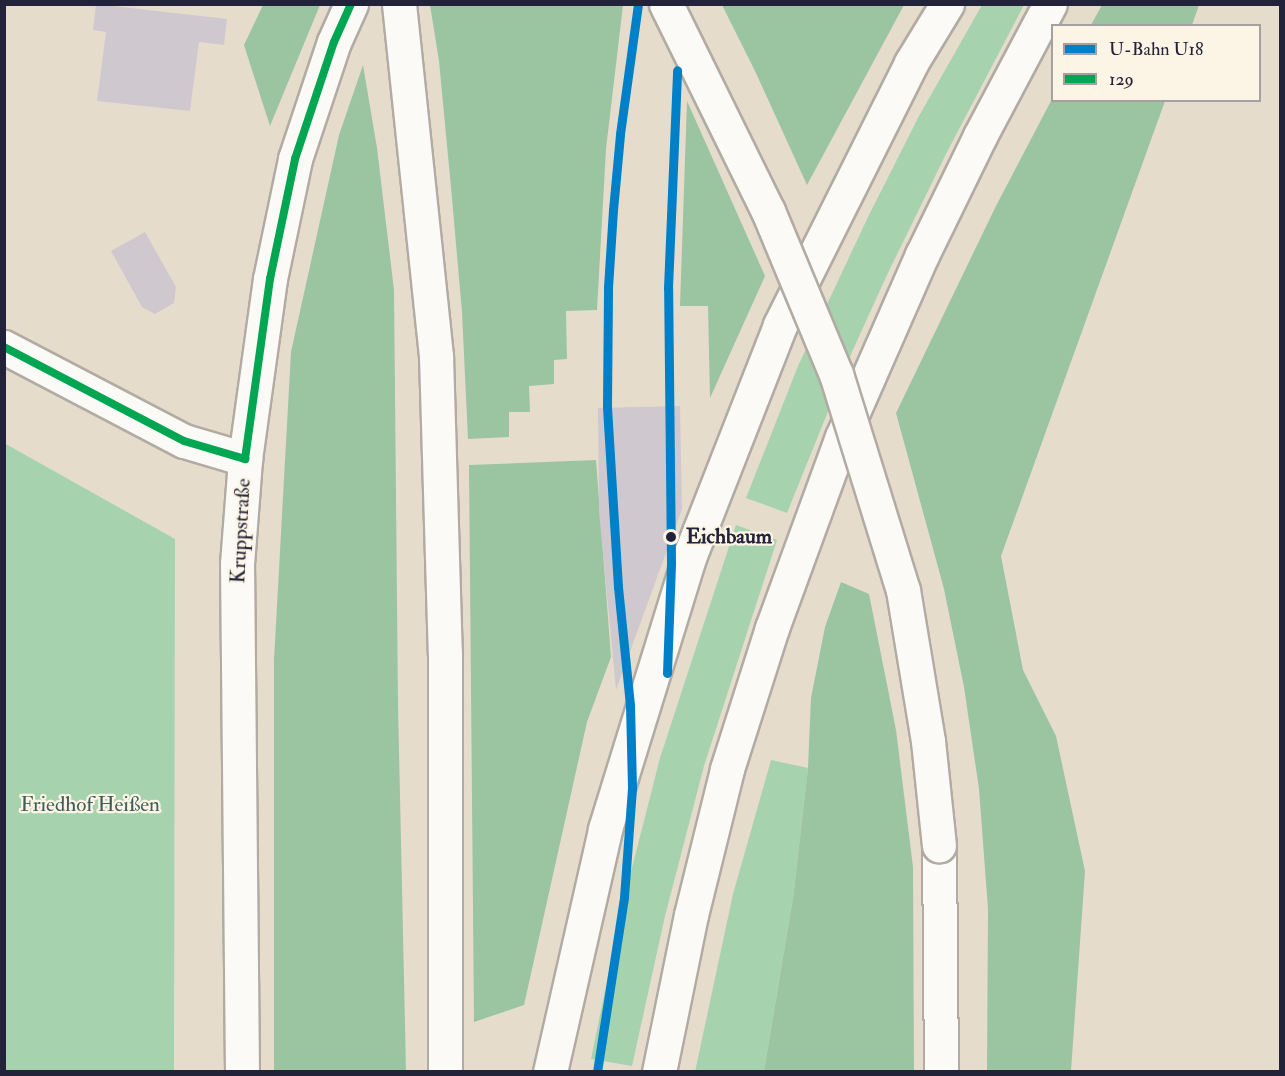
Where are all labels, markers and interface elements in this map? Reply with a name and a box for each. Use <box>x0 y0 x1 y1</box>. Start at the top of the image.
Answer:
legend <box>1051 24 1261 102</box>
text: U-Bahn U18 <box>1109 38 1203 61</box>
text: 129 <box>1109 68 1134 91</box>
street label: Kruppstraße <box>226 478 256 584</box>
place label: Eichbaum <box>686 524 772 550</box>
marker: Eichbaum <box>661 527 681 547</box>
park label: Friedhof Heißen <box>20 792 160 818</box>

